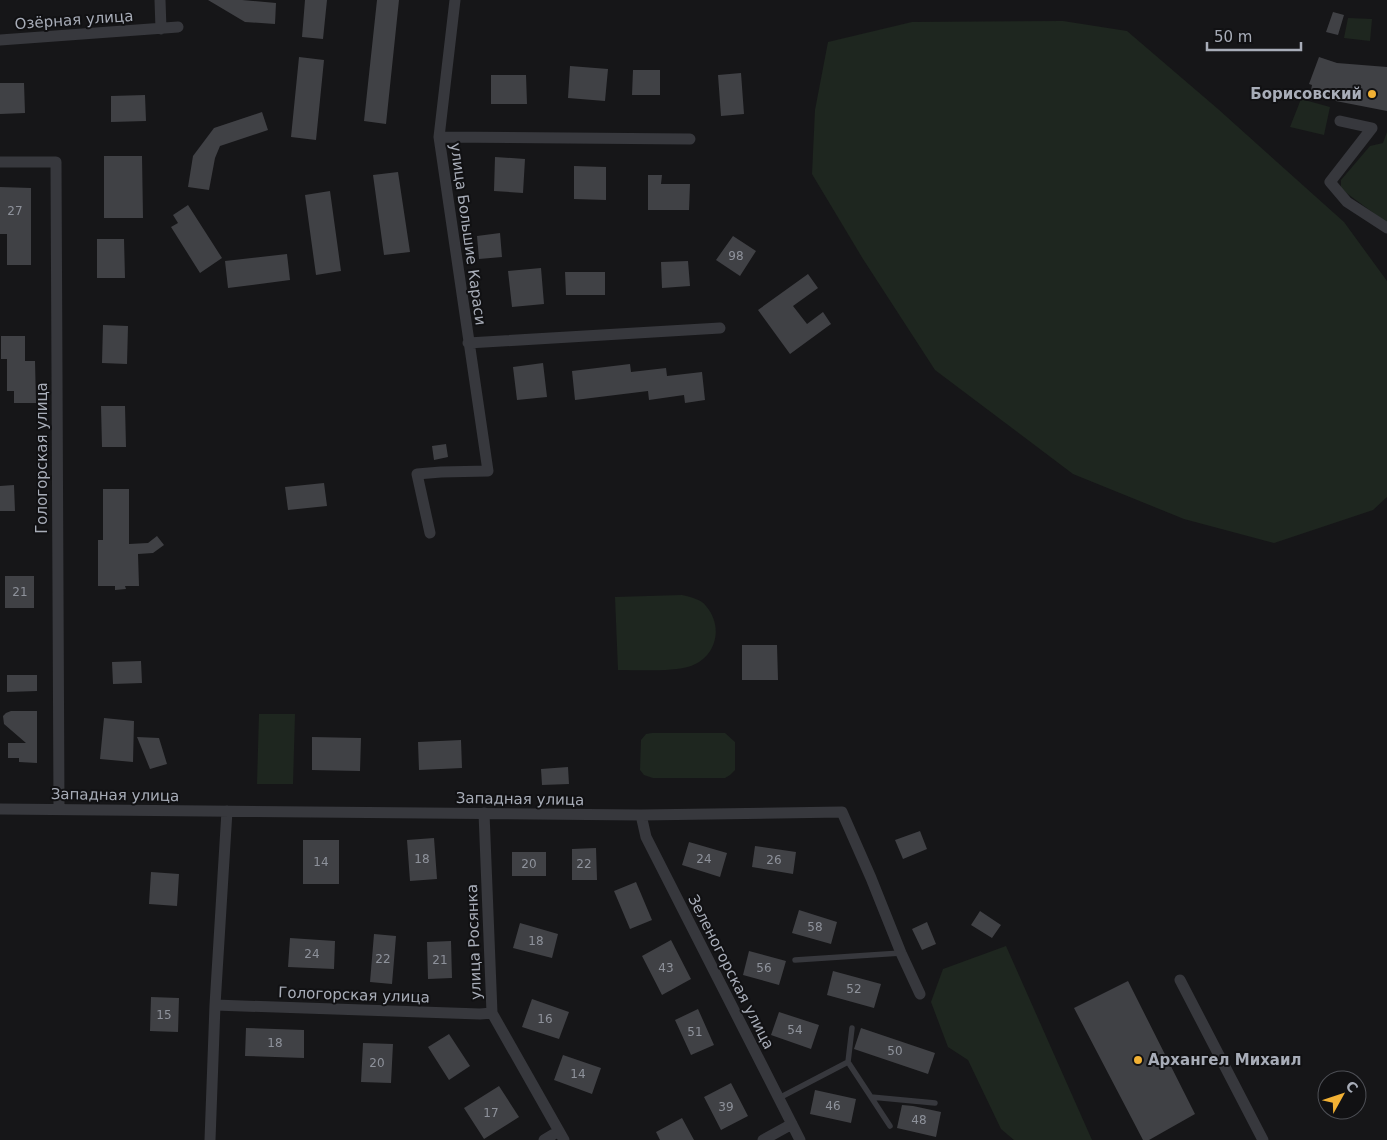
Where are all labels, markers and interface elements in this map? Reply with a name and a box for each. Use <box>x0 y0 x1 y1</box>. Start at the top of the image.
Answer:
street label: Озёрная улица <box>14 7 134 33</box>
scale bar <box>1207 20 1301 52</box>
text: 50 m <box>1214 28 1252 46</box>
place label: Борисовский <box>1250 85 1362 103</box>
marker: Борисовский <box>1366 88 1378 100</box>
street label: улица Большие Караси <box>446 141 490 327</box>
house number: 27 <box>7 204 23 218</box>
house number: 98 <box>728 249 744 263</box>
street label: Гологорская улица <box>33 382 51 534</box>
house number: 21 <box>12 585 28 599</box>
street label: Западная улица <box>51 785 179 805</box>
street label: Западная улица <box>456 789 584 809</box>
house number: 18 <box>414 852 430 866</box>
house number: 24 <box>696 852 712 866</box>
house number: 26 <box>766 853 782 867</box>
house number: 14 <box>313 855 329 869</box>
house number: 20 <box>521 857 537 871</box>
house number: 22 <box>576 857 592 871</box>
street label: улица Росянка <box>463 884 485 1000</box>
street label: Зеленогорская улица <box>684 892 778 1052</box>
house number: 58 <box>807 920 823 934</box>
house number: 18 <box>528 934 544 948</box>
house number: 24 <box>304 947 320 961</box>
house number: 22 <box>375 952 391 966</box>
house number: 21 <box>432 953 448 967</box>
house number: 43 <box>658 961 674 975</box>
house number: 56 <box>756 961 772 975</box>
house number: 52 <box>846 982 862 996</box>
street label: Гологорская улица <box>278 983 430 1007</box>
house number: 15 <box>156 1008 172 1022</box>
house number: 16 <box>537 1012 553 1026</box>
house number: 54 <box>787 1023 803 1037</box>
house number: 51 <box>687 1025 703 1039</box>
house number: 18 <box>267 1036 283 1050</box>
house number: 50 <box>887 1044 903 1058</box>
place label: Архангел Михаил <box>1148 1051 1301 1069</box>
marker: Архангел Михаил <box>1132 1054 1144 1066</box>
house number: 20 <box>369 1056 385 1070</box>
house number: 14 <box>570 1067 586 1081</box>
north arrow <box>1317 1070 1367 1120</box>
text: С <box>1343 1078 1361 1096</box>
house number: 46 <box>825 1099 841 1113</box>
house number: 39 <box>718 1100 734 1114</box>
house number: 17 <box>483 1106 499 1120</box>
house number: 48 <box>911 1113 927 1127</box>

